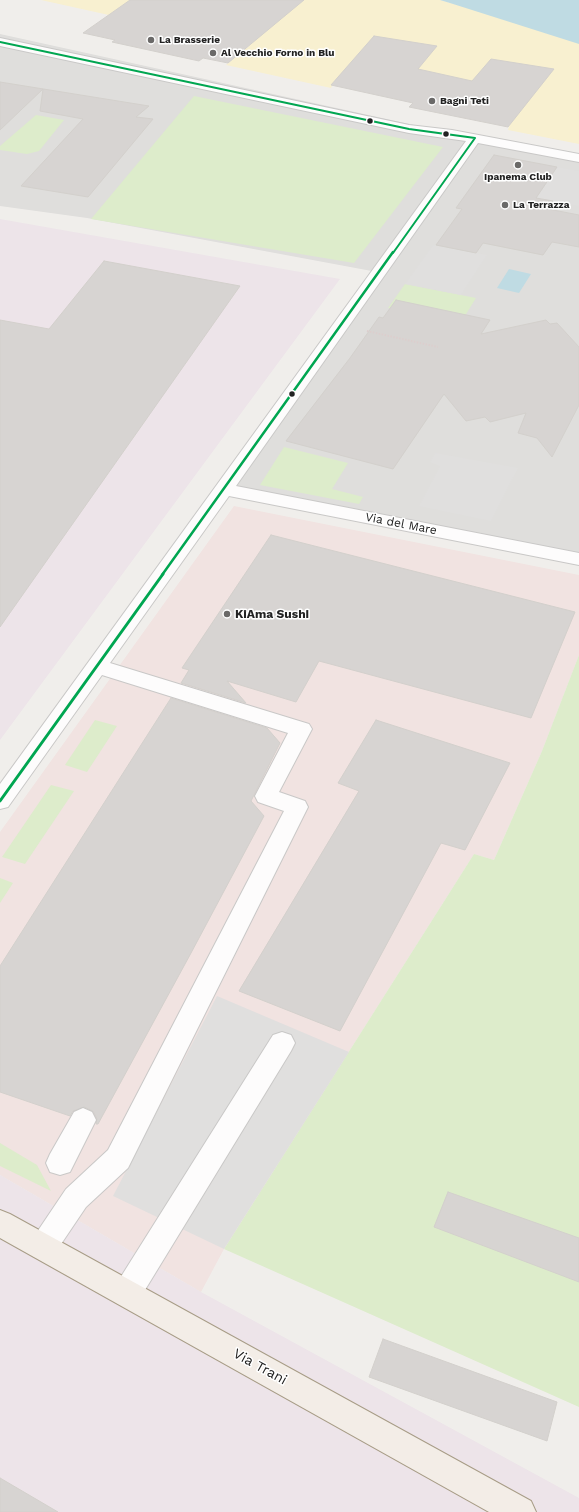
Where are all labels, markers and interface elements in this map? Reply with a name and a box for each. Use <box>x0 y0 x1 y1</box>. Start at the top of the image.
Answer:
place label: La Brasserie <box>159 34 220 46</box>
marker: La Brasserie <box>146 35 156 45</box>
place label: Al Vecchio Forno in Blu <box>221 47 334 59</box>
marker: Al Vecchio Forno in Blu <box>208 48 218 58</box>
place label: Bagni Teti <box>440 95 489 107</box>
marker: Bagni Teti <box>427 96 437 106</box>
unlabelled marker <box>365 116 375 126</box>
unlabelled marker <box>441 129 451 139</box>
marker: Ipanema Club <box>513 160 523 170</box>
place label: Ipanema Club <box>484 171 552 183</box>
place label: La Terrazza <box>513 199 570 211</box>
marker: La Terrazza <box>500 200 510 210</box>
unlabelled marker <box>287 389 297 399</box>
street label: Via del Mare <box>364 510 438 538</box>
place label: KiAma Sushi <box>235 607 309 621</box>
marker: KiAma Sushi <box>222 609 232 619</box>
street label: Via Trani <box>230 1345 290 1389</box>

